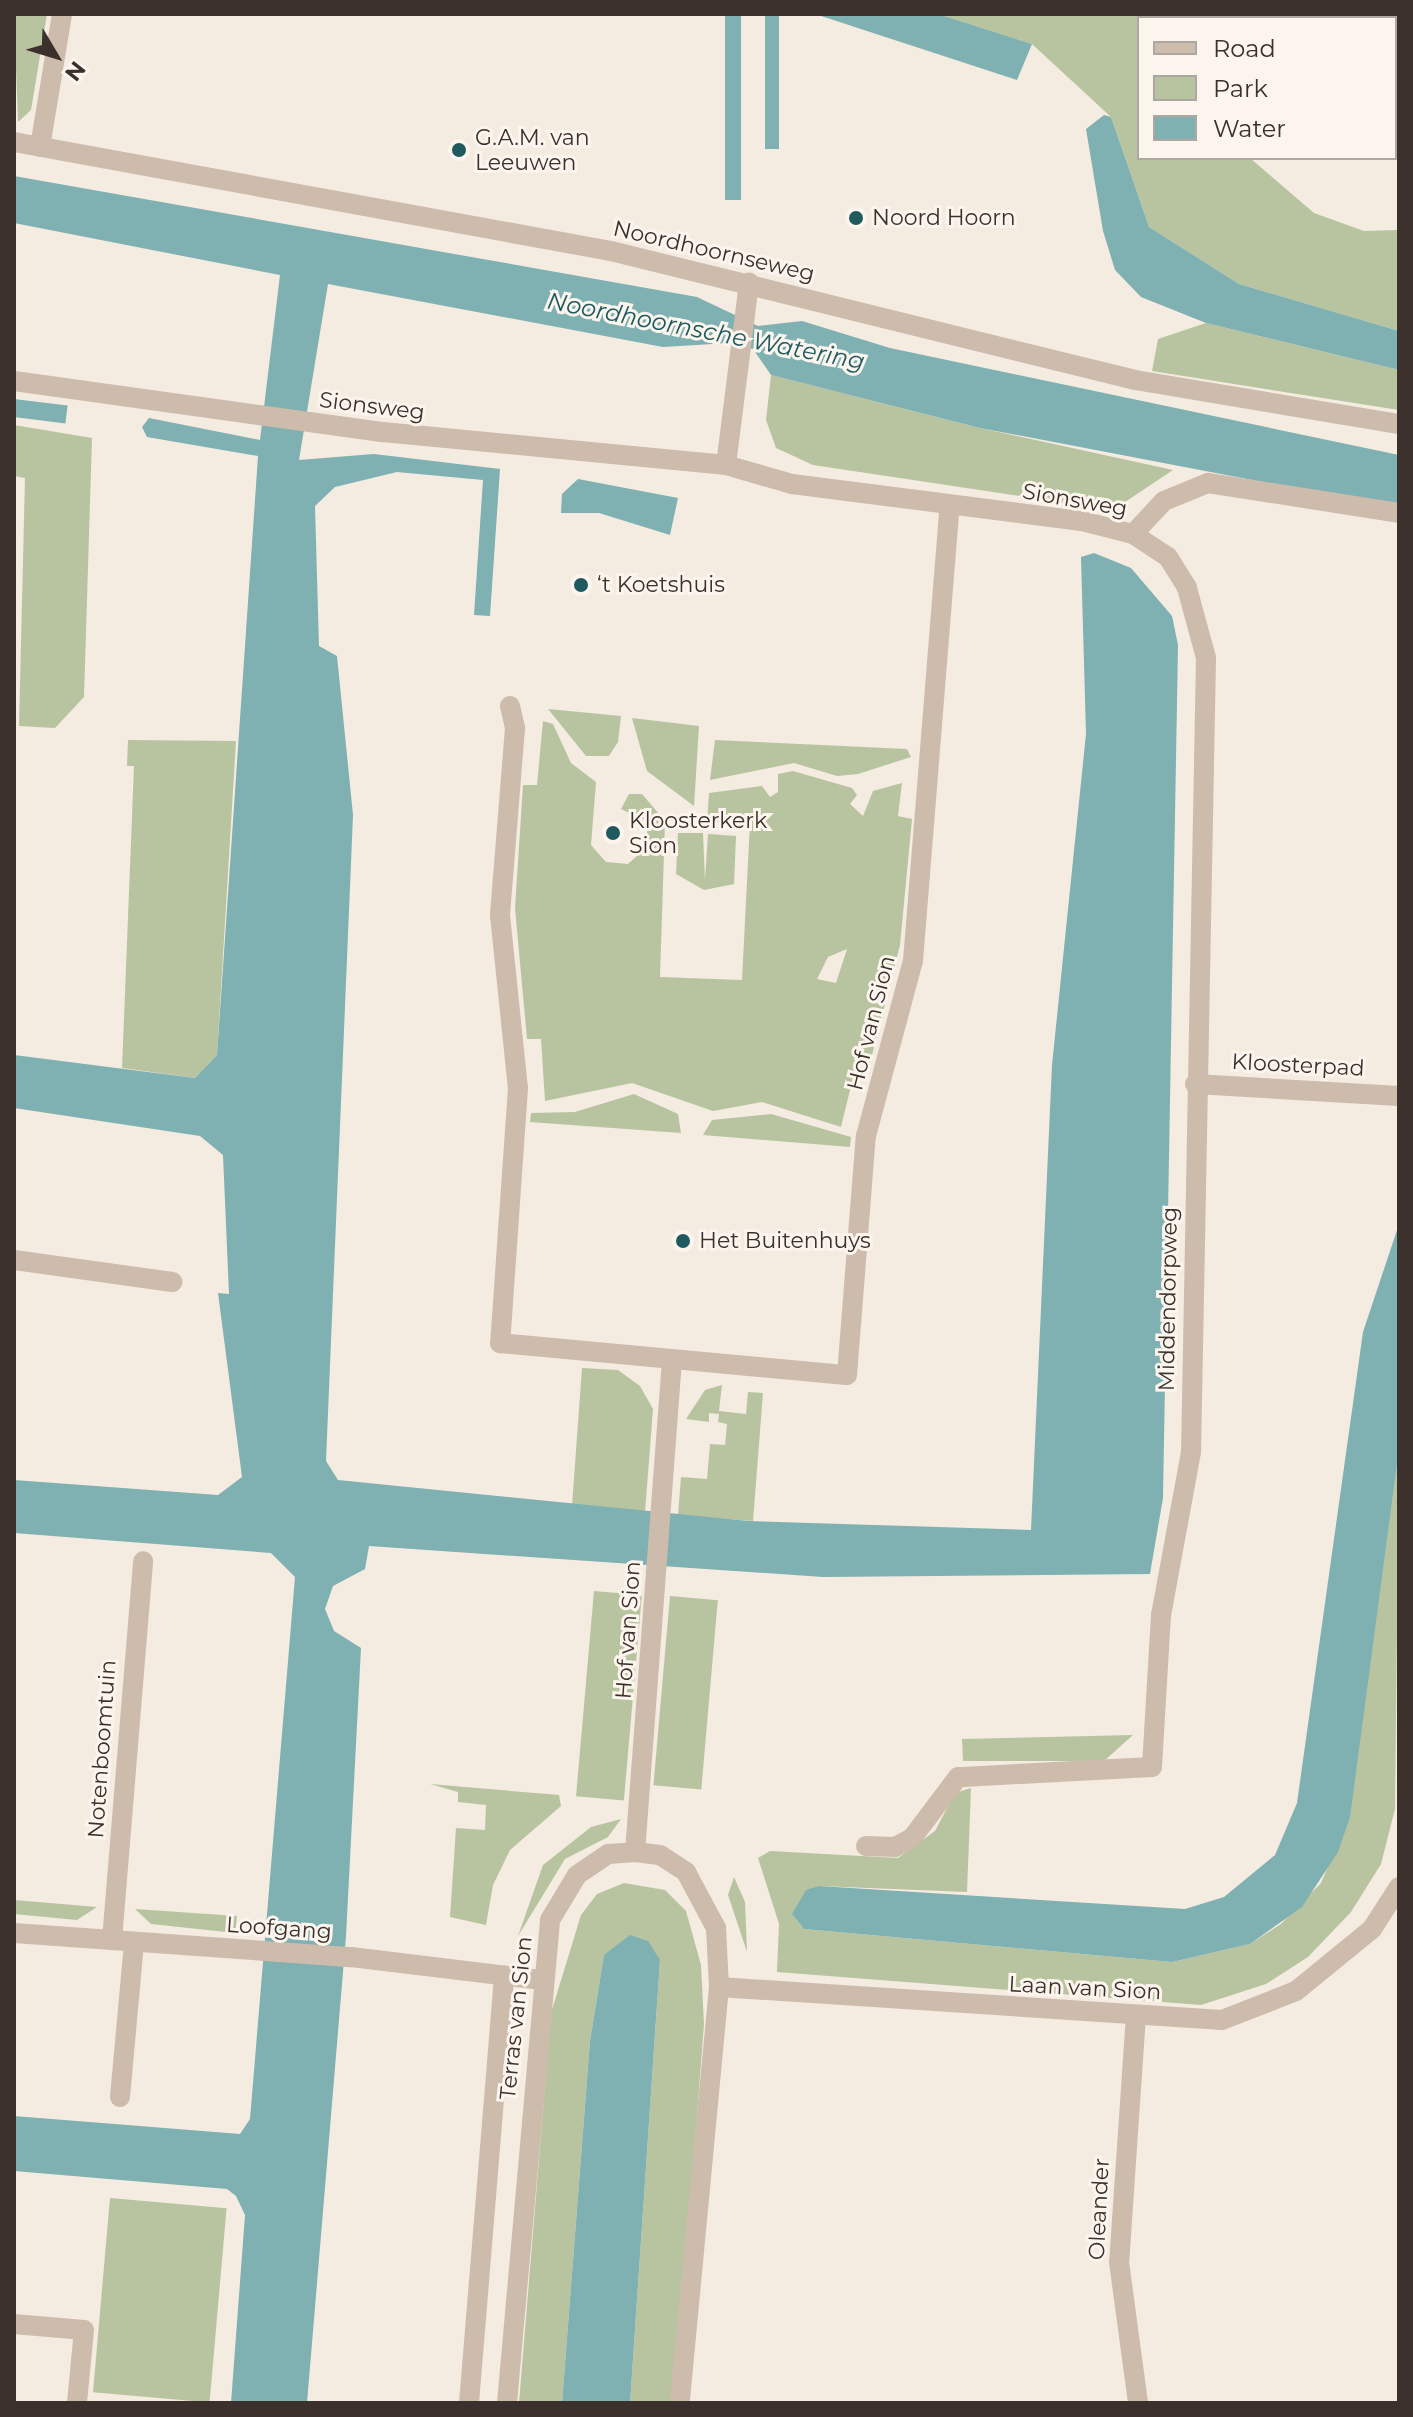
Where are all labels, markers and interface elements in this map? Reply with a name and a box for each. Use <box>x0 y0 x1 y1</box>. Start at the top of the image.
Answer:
north arrow <box>16 16 96 96</box>
legend <box>1137 16 1397 160</box>
text: Road <box>1213 34 1276 63</box>
text: N <box>59 56 91 86</box>
text: Park <box>1213 74 1268 103</box>
text: Water <box>1213 114 1286 143</box>
place label: G.A.M. van Leeuwen <box>475 124 590 176</box>
marker: G.A.M. van Leeuwen <box>450 141 468 159</box>
place label: Noord Hoorn <box>872 205 1016 231</box>
marker: Noord Hoorn <box>847 209 865 227</box>
street label: Noordhoornseweg <box>611 215 817 287</box>
water label: Noordhoornsche Watering <box>545 286 867 376</box>
street label: Sionsweg <box>318 386 426 426</box>
street label: Sionsweg <box>1021 478 1129 522</box>
place label: ‘t Koetshuis <box>597 572 725 598</box>
marker: ‘t Koetshuis <box>572 576 590 594</box>
place label: Kloosterkerk Sion <box>629 807 767 858</box>
marker: Kloosterkerk Sion <box>604 824 622 842</box>
street label: Hof van Sion <box>841 953 901 1093</box>
street label: Kloosterpad <box>1231 1048 1365 1082</box>
street label: Middendorpweg <box>1153 1207 1183 1391</box>
place label: Het Buitenhuys <box>699 1228 871 1254</box>
marker: Het Buitenhuys <box>674 1232 692 1250</box>
street label: Hof van Sion <box>610 1560 646 1700</box>
street label: Notenboomtuin <box>83 1659 121 1839</box>
street label: Loofgang <box>225 1911 333 1945</box>
street label: Terras van Sion <box>494 1935 538 2101</box>
street label: Laan van Sion <box>1008 1971 1162 2005</box>
street label: Oleander <box>1083 2157 1115 2261</box>

